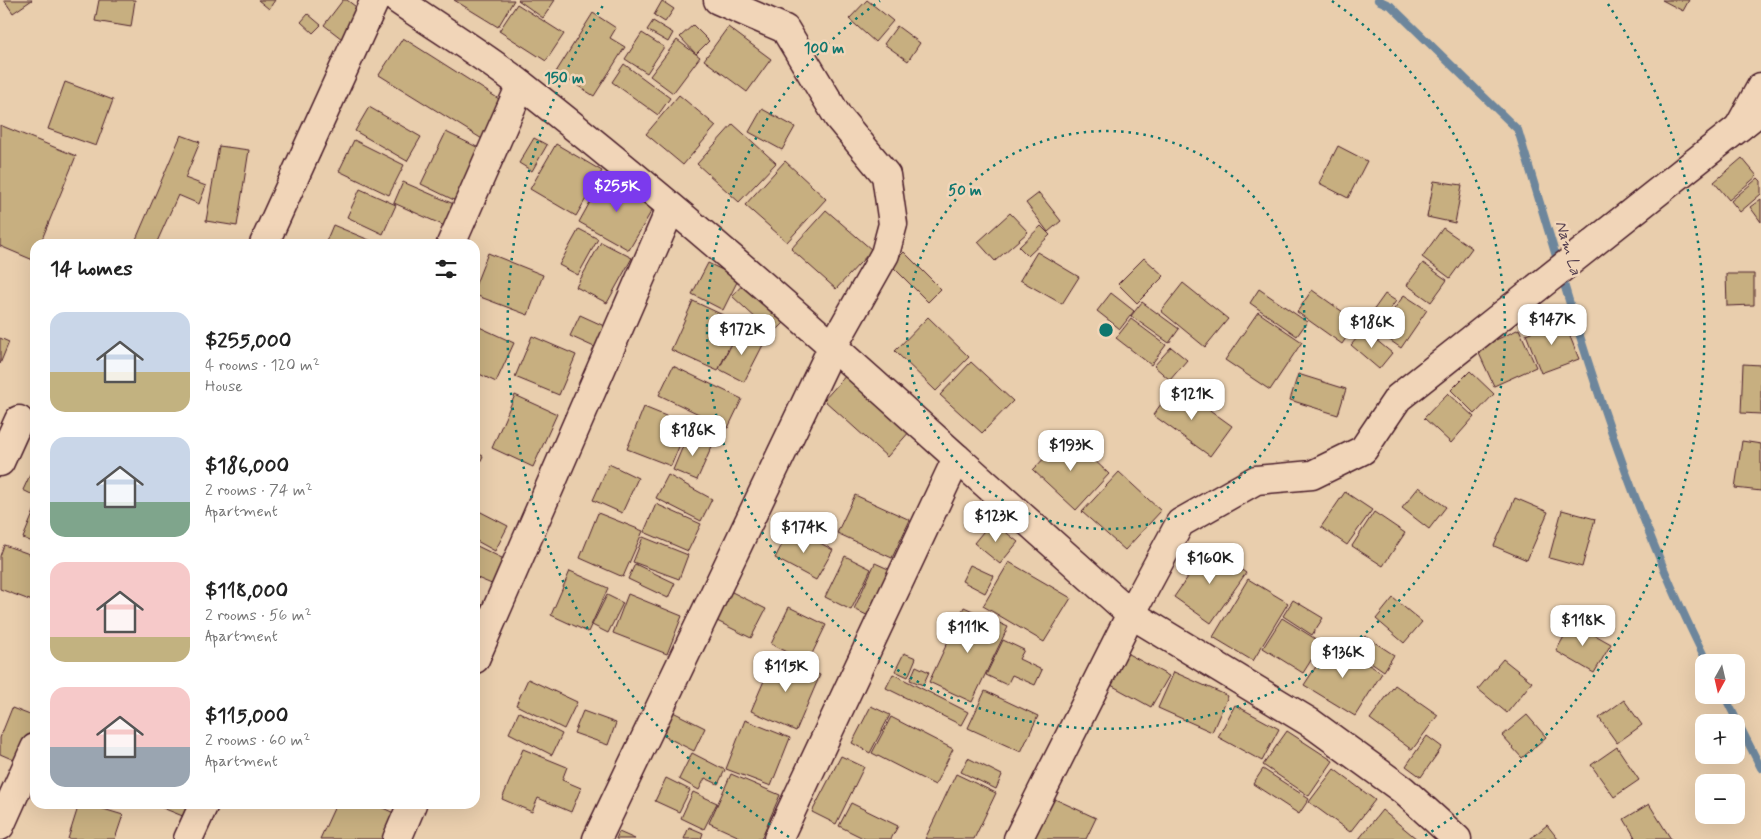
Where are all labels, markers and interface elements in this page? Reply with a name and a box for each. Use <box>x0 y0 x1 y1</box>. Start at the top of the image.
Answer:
text: 100 m <box>804 39 844 59</box>
text: 150 m <box>544 69 584 89</box>
pin: $255K <box>582 170 652 213</box>
text: $255K <box>594 176 640 197</box>
text: 50 m <box>948 181 982 201</box>
water label: Nam La <box>1550 218 1586 278</box>
text: 14 homes <box>50 255 133 283</box>
icon: filters <box>432 255 460 283</box>
pin: $147K <box>1517 304 1587 346</box>
pin: $186K <box>1337 306 1407 349</box>
text: $147K <box>1529 309 1575 330</box>
text: $186K <box>1350 312 1394 333</box>
pin: $172K <box>707 314 777 356</box>
text: $172K <box>719 319 765 340</box>
centre of rings <box>1097 321 1115 339</box>
text: $255,000 <box>205 327 291 355</box>
icon: home <box>90 332 150 392</box>
text: 4 rooms · 120 m² <box>205 355 320 376</box>
text: House <box>205 376 243 397</box>
pin: $121K <box>1157 378 1227 421</box>
text: $121K <box>1171 384 1213 405</box>
pin: $186K <box>658 414 728 457</box>
text: $186K <box>671 420 715 441</box>
pin: $193K <box>1036 430 1106 472</box>
text: $193K <box>1049 435 1093 456</box>
text: $186,000 <box>205 452 289 480</box>
icon: home <box>90 457 150 517</box>
text: 2 rooms · 74 m² <box>205 480 313 501</box>
pin: $123K <box>961 500 1031 543</box>
text: Apartment <box>205 501 278 522</box>
text: $123K <box>975 506 1017 527</box>
pin: $174K <box>769 512 839 554</box>
text: $174K <box>781 517 827 538</box>
pin: $160K <box>1175 542 1245 585</box>
text: $160K <box>1187 548 1233 569</box>
text: $118,000 <box>205 577 288 605</box>
icon: home <box>90 582 150 642</box>
pin: $118K <box>1548 604 1618 647</box>
text: 2 rooms · 56 m² <box>205 605 312 626</box>
text: $118K <box>1561 610 1605 631</box>
pin: $111K <box>933 612 1003 654</box>
text: $111K <box>948 617 988 638</box>
text: Apartment <box>205 626 278 647</box>
pin: $136K <box>1308 636 1378 679</box>
text: $136K <box>1322 642 1364 663</box>
pin: $115K <box>751 650 821 693</box>
north arrow <box>1695 654 1745 704</box>
map controls <box>1695 654 1745 824</box>
text: $115K <box>764 656 808 677</box>
text: $115,000 <box>205 702 288 730</box>
icon: home <box>90 707 150 767</box>
button: + <box>1695 714 1745 764</box>
text: 2 rooms · 60 m² <box>205 730 310 751</box>
text: Apartment <box>205 751 278 772</box>
button: − <box>1695 774 1745 824</box>

